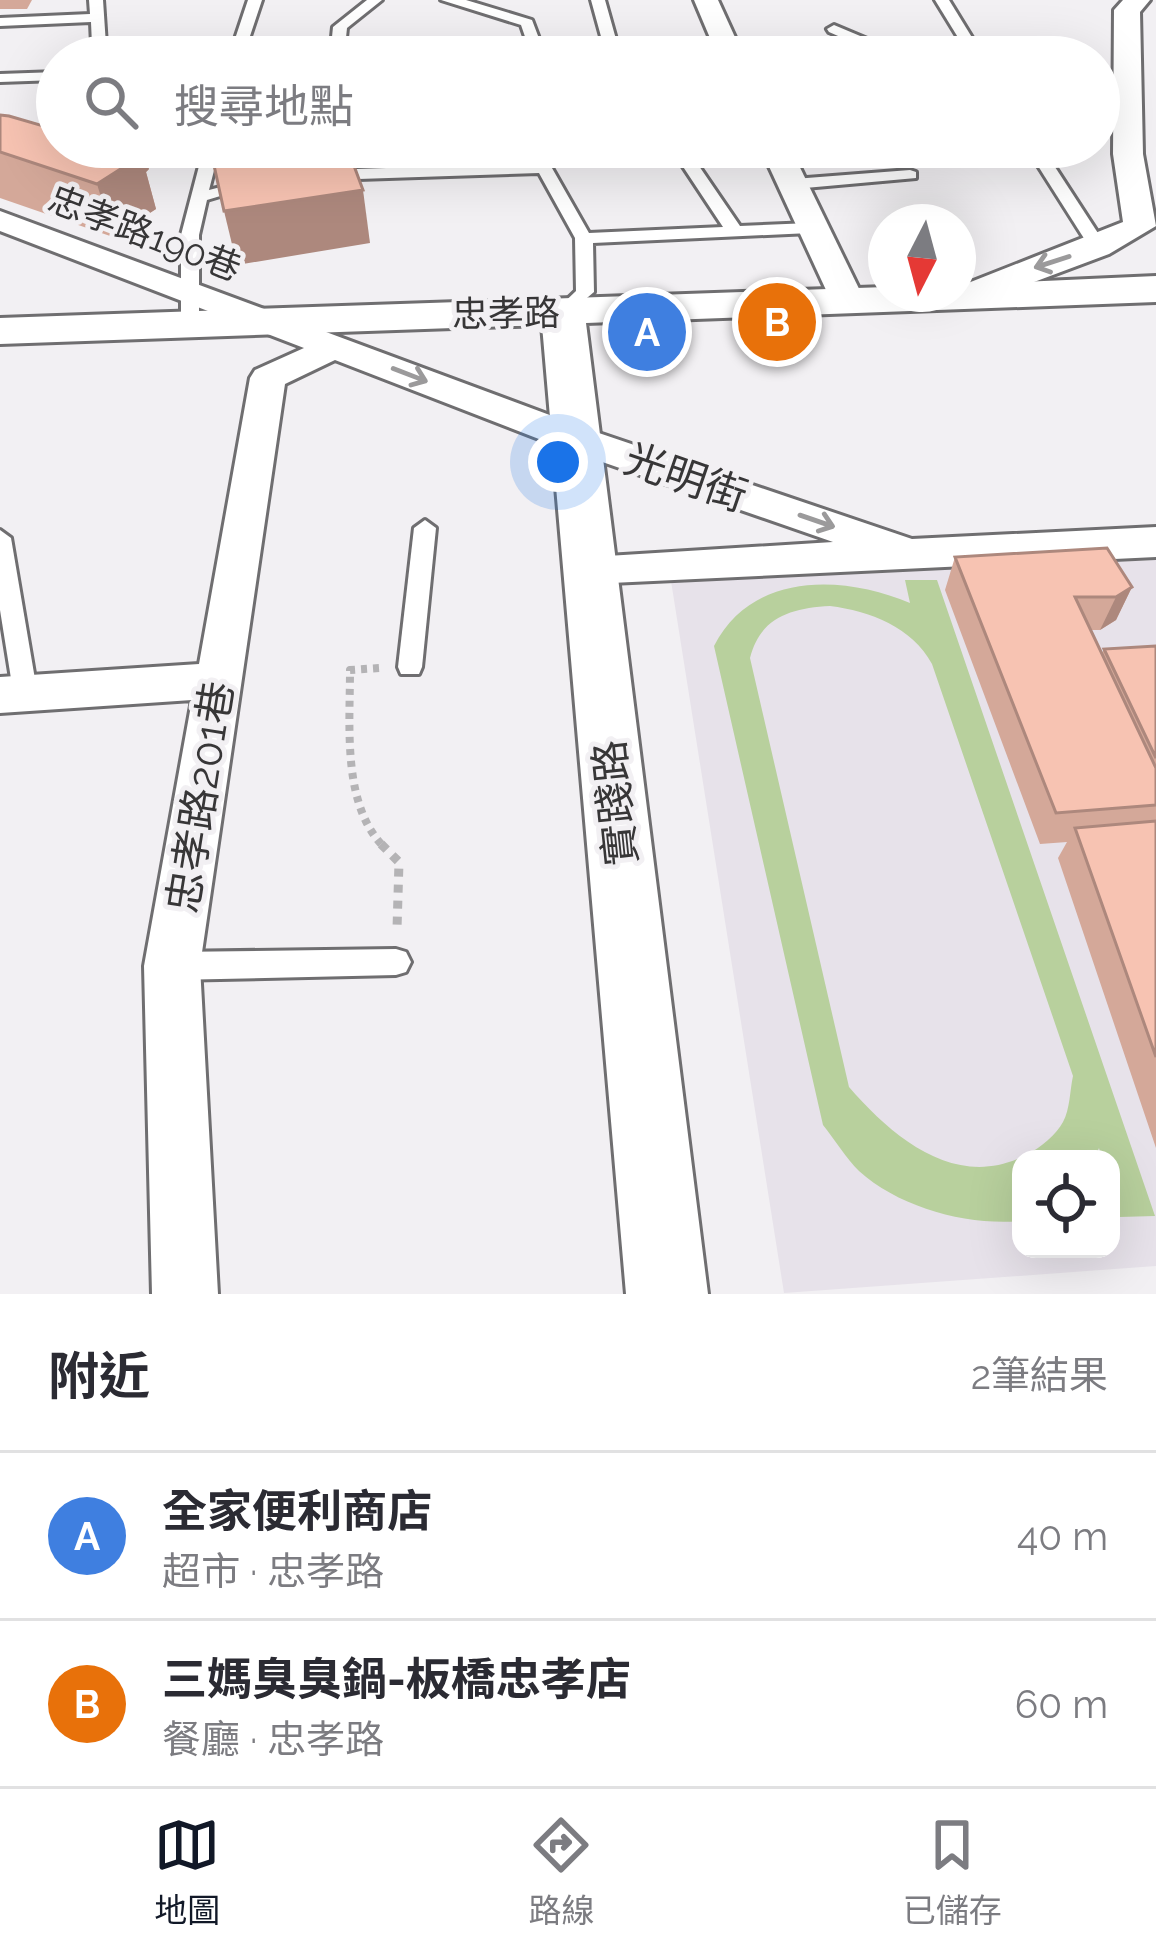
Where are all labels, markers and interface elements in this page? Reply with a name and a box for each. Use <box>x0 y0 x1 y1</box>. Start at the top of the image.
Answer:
search box <box>36 36 1120 168</box>
icon: search <box>78 69 144 135</box>
text: 搜尋地點 <box>174 80 354 133</box>
street label: 忠孝路190巷 <box>43 177 247 289</box>
north arrow <box>868 204 976 312</box>
one-way arrow <box>1034 253 1072 275</box>
pin: B <box>738 277 816 367</box>
pin: A <box>608 287 686 377</box>
street label: 忠孝路 <box>452 291 560 335</box>
one-way arrow <box>391 366 428 388</box>
your location <box>528 432 588 492</box>
street label: 光明街 <box>618 434 753 521</box>
one-way arrow <box>797 512 835 534</box>
street label: 忠孝路201巷 <box>158 678 243 916</box>
street label: 實踐路 <box>585 738 646 868</box>
map controls <box>1012 1150 1120 1258</box>
button: locate <box>1012 1150 1120 1258</box>
text: 附近 <box>48 1346 150 1406</box>
text: 2筆結果 <box>971 1352 1108 1398</box>
text: 全家便利商店 <box>162 1485 432 1538</box>
text: A <box>74 1513 100 1559</box>
text: 40 m <box>1017 1513 1108 1559</box>
text: 超市 · 忠孝路 <box>162 1548 384 1594</box>
text: 三媽臭臭鍋-板橋忠孝店 <box>162 1653 631 1706</box>
text: B <box>74 1681 100 1727</box>
text: 60 m <box>1015 1681 1108 1727</box>
text: 餐廳 · 忠孝路 <box>162 1716 384 1762</box>
tab: 地圖 <box>154 1812 220 1932</box>
tab: 路線 <box>528 1812 594 1932</box>
tab: 已儲存 <box>903 1812 1002 1932</box>

